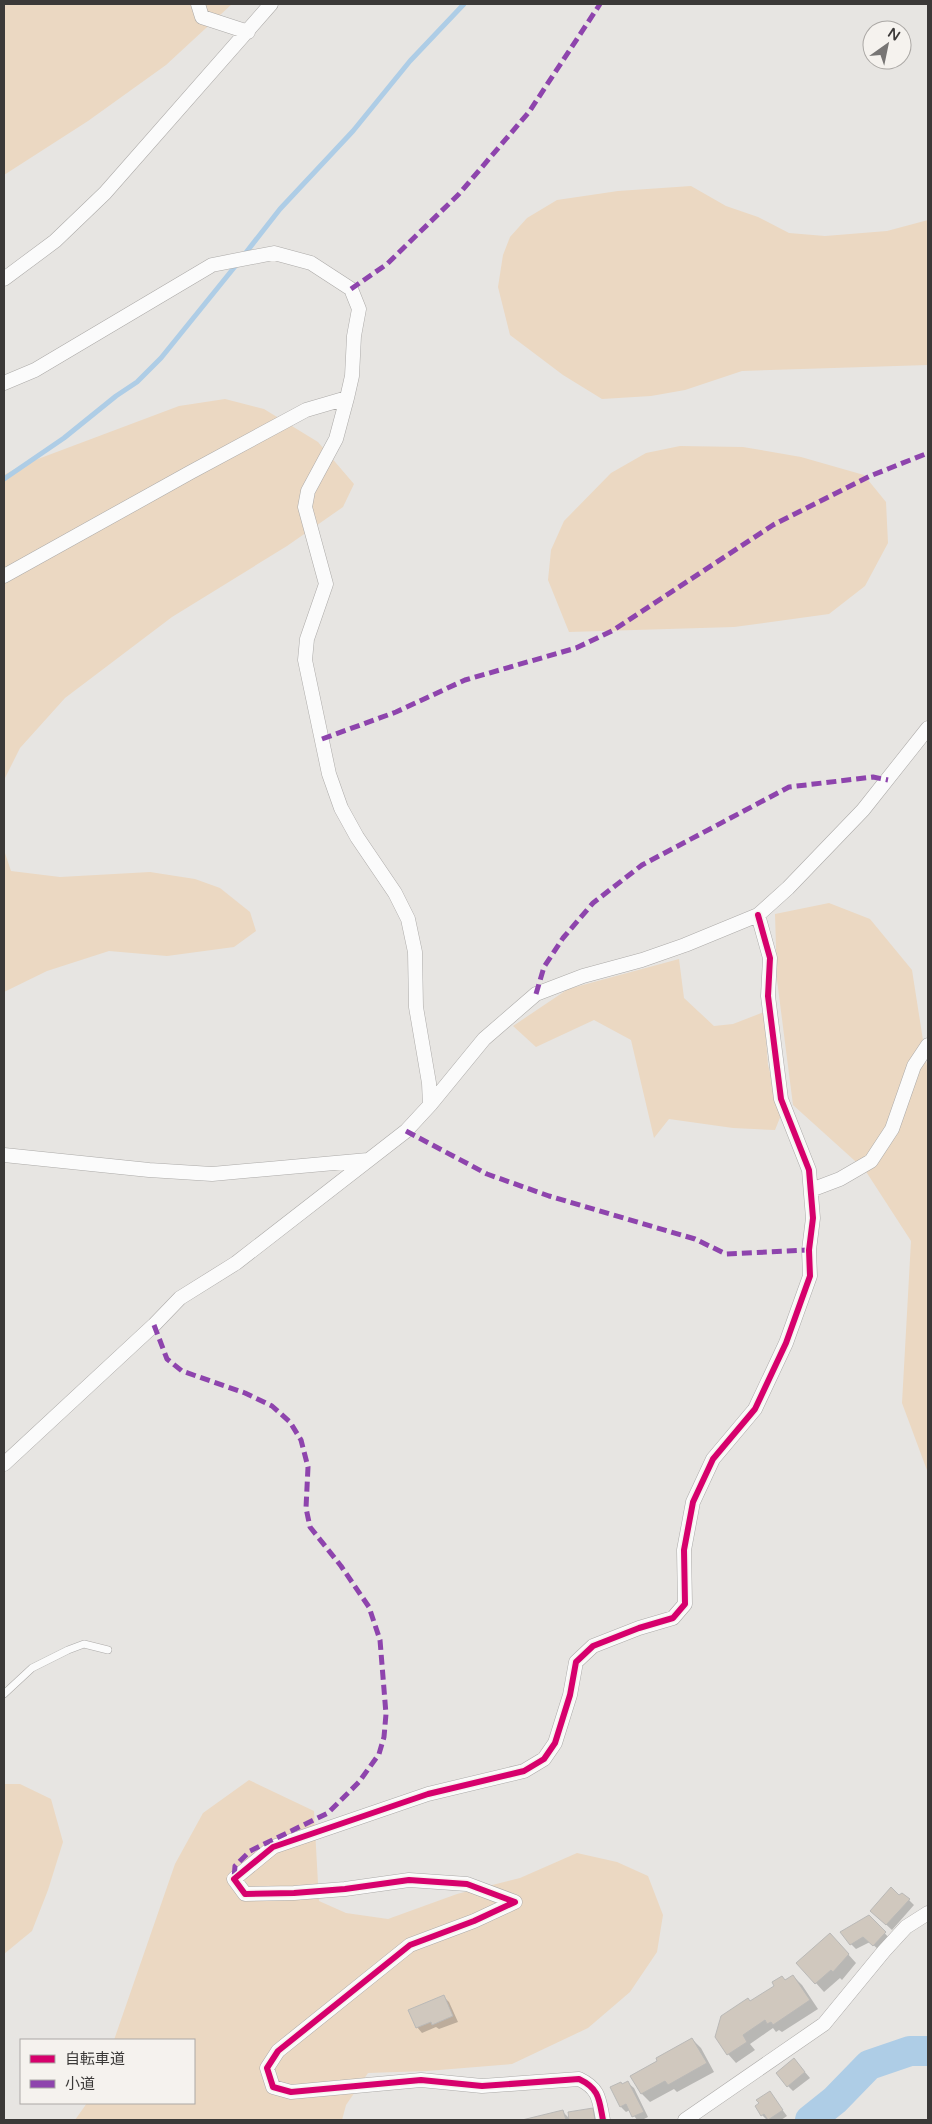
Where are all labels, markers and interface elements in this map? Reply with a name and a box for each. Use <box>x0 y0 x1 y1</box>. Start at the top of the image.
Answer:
north arrow <box>862 20 912 70</box>
text: N <box>884 24 903 45</box>
legend <box>20 2039 195 2104</box>
text: 自転車道 <box>65 2050 125 2068</box>
text: 小道 <box>65 2075 95 2093</box>

